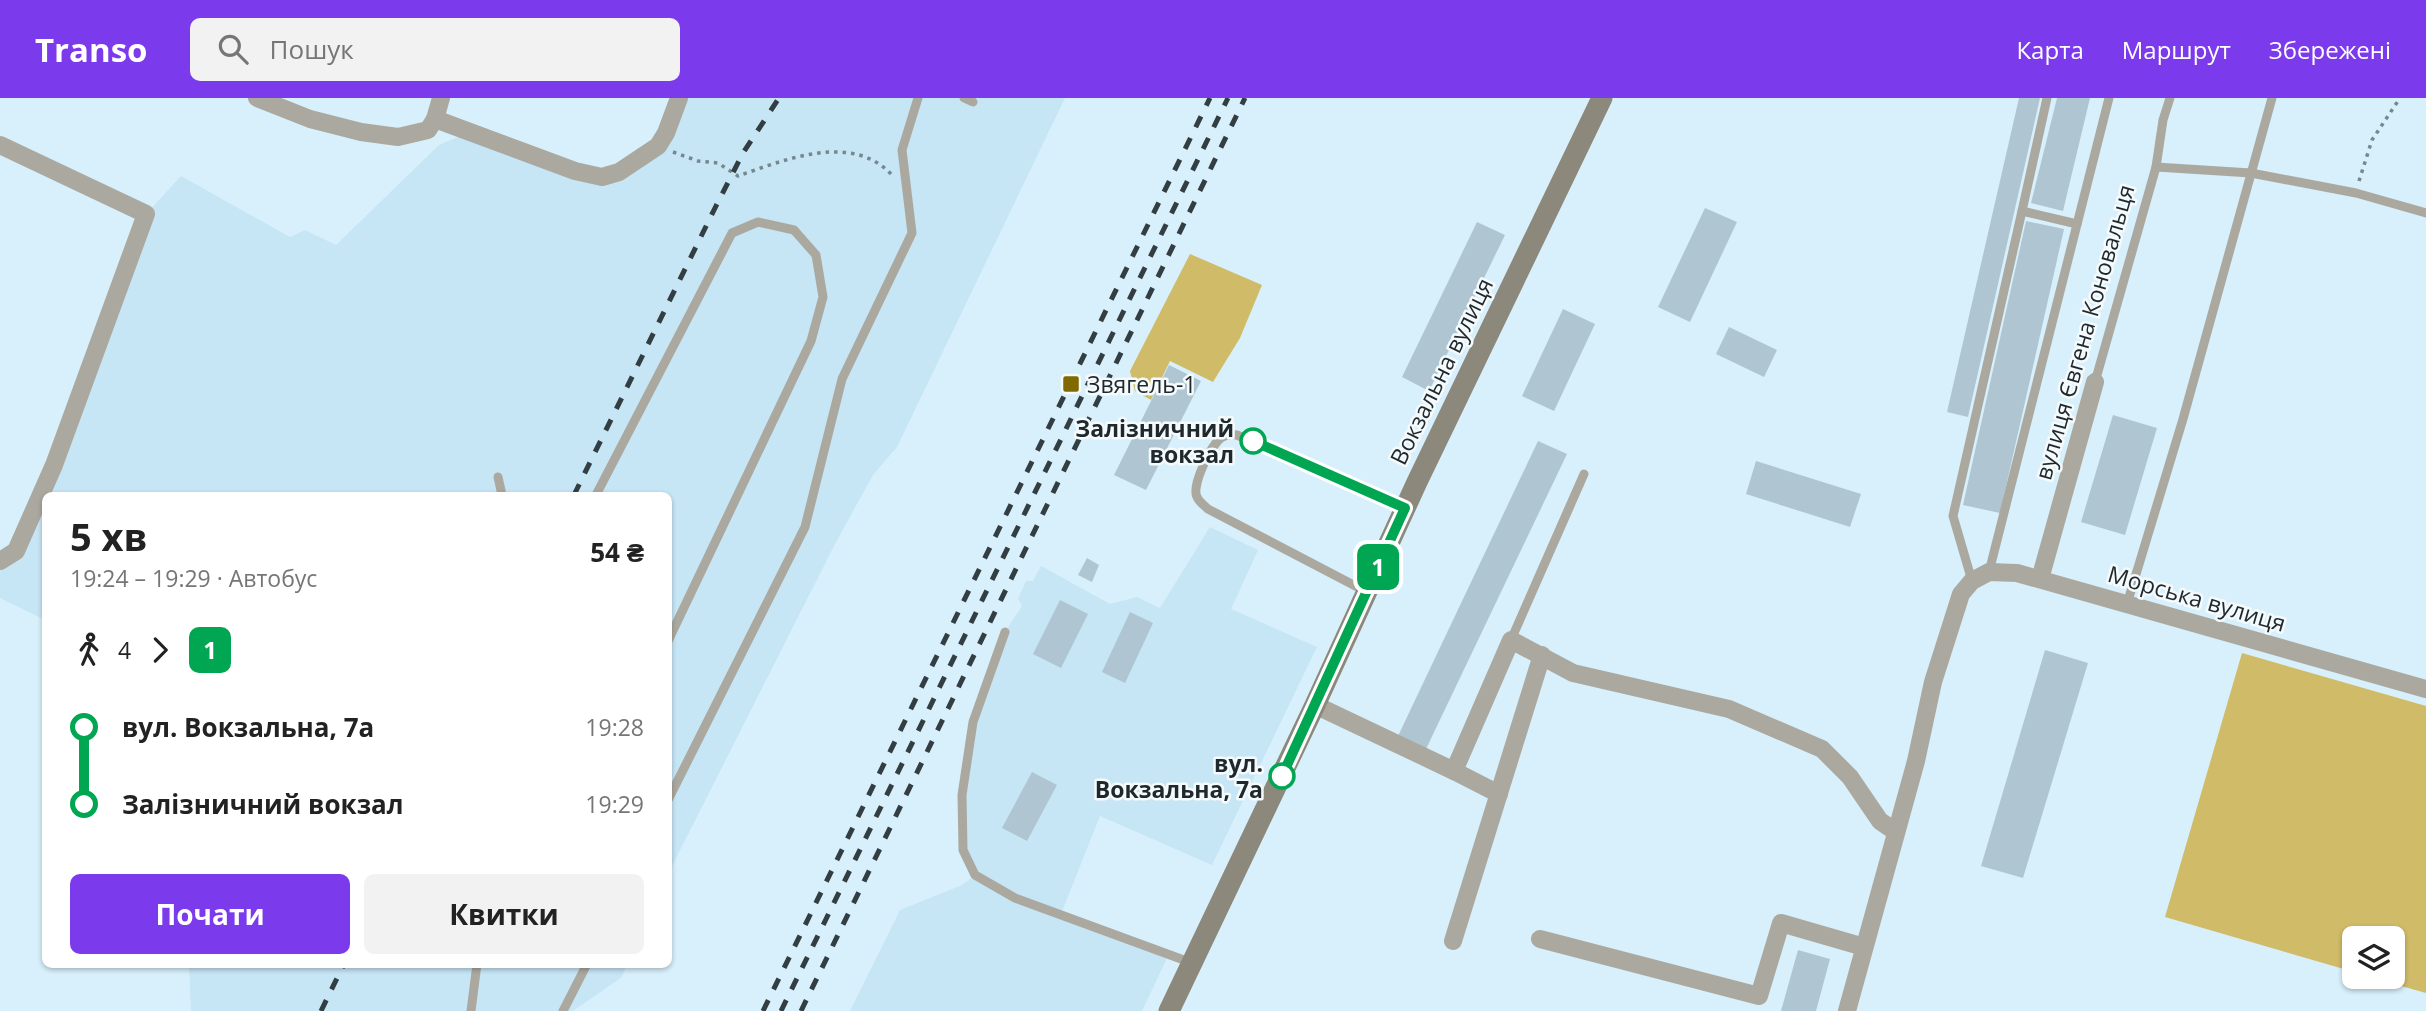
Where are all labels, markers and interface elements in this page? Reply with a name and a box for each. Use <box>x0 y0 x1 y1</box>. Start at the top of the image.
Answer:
search box <box>190 18 680 81</box>
text: Transo <box>35 27 148 72</box>
icon: search <box>214 30 252 68</box>
text: Пошук <box>270 31 354 67</box>
text: Карта <box>2016 33 2084 66</box>
text: Маршрут <box>2122 33 2231 66</box>
text: Збережені <box>2269 33 2391 66</box>
street label: вулиця Євгена Коновальця <box>2026 181 2142 483</box>
street label: Вокзальна вулиця <box>1382 272 1500 470</box>
place label: Звягель-1 <box>1087 368 1196 400</box>
marker: Звягель-1 <box>1061 374 1081 394</box>
place label: Залізничний вокзал <box>1075 412 1234 470</box>
marker: Залізничний вокзал <box>1240 428 1266 454</box>
text: 5 хв <box>70 510 147 562</box>
text: 54 ₴ <box>590 534 644 570</box>
line badge: 1 <box>1355 544 1401 590</box>
text: 1 <box>1371 550 1385 583</box>
street label: Морська вулиця <box>2104 557 2290 639</box>
text: 19:24 – 19:29 · Автобус <box>70 562 317 594</box>
icon: walk <box>70 631 108 669</box>
icon: forward <box>141 631 179 669</box>
text: 1 <box>203 633 217 666</box>
text: 4 <box>118 634 131 666</box>
text: вул. Вокзальна, 7а <box>122 709 374 745</box>
text: 19:28 <box>585 711 644 743</box>
place label: вул. Вокзальна, 7а <box>1095 747 1263 805</box>
marker: вул. Вокзальна, 7а <box>1269 763 1295 789</box>
text: Залізничний вокзал <box>122 786 404 822</box>
text: 19:29 <box>585 788 644 820</box>
button: Почати <box>70 874 350 954</box>
button: Квитки <box>364 874 644 954</box>
map controls <box>2342 926 2405 989</box>
button: layers <box>2342 926 2405 989</box>

